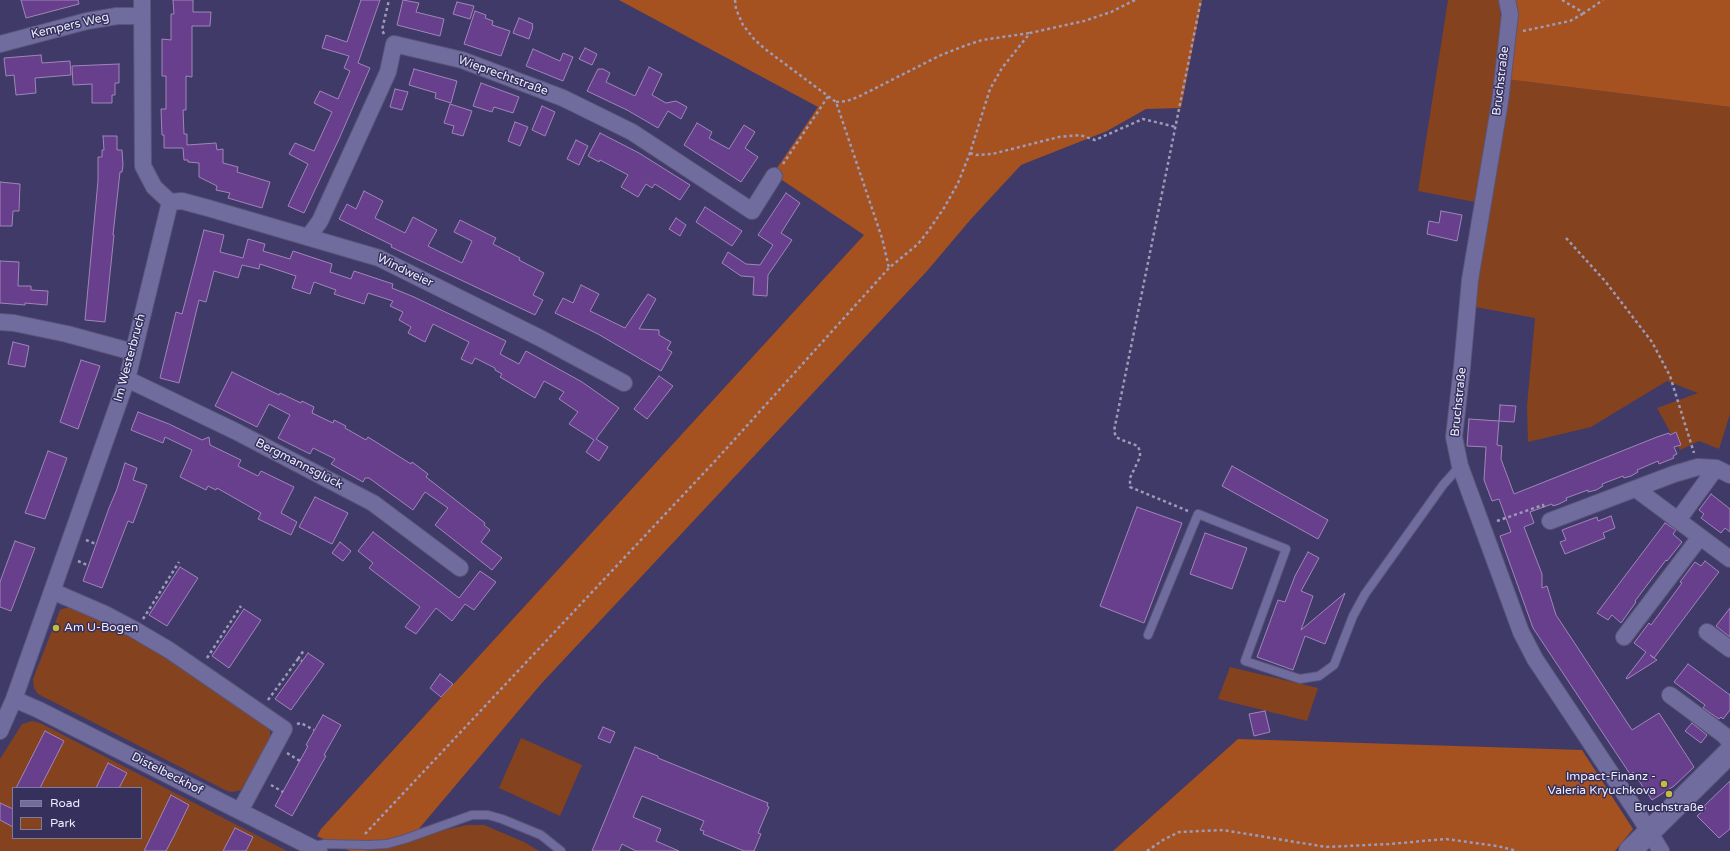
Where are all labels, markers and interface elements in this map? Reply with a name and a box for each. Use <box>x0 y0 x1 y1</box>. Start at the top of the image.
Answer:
street label: Kempers Weg <box>30 10 110 42</box>
street label: Bruchstraße <box>1490 46 1512 116</box>
street label: Wieprechtstraße <box>456 53 550 99</box>
street label: Windweier <box>375 251 435 291</box>
street label: Im Westerbruch <box>111 312 149 404</box>
street label: Bruchstraße <box>1448 367 1470 437</box>
street label: Bergmannsglück <box>253 436 345 492</box>
place label: Am U-Bogen <box>64 621 138 635</box>
marker: Am U-Bogen <box>51 623 61 633</box>
street label: Distelbeckhof <box>129 750 205 798</box>
place label: Impact-Finanz - Valeria Kryuchkova <box>1548 770 1656 798</box>
marker: Impact-Finanz - Valeria Kryuchkova <box>1659 779 1669 789</box>
legend <box>12 787 142 839</box>
marker: Bruchstraße <box>1664 789 1674 799</box>
text: Road <box>50 796 80 810</box>
place label: Bruchstraße <box>1634 801 1704 815</box>
text: Park <box>50 816 76 830</box>

